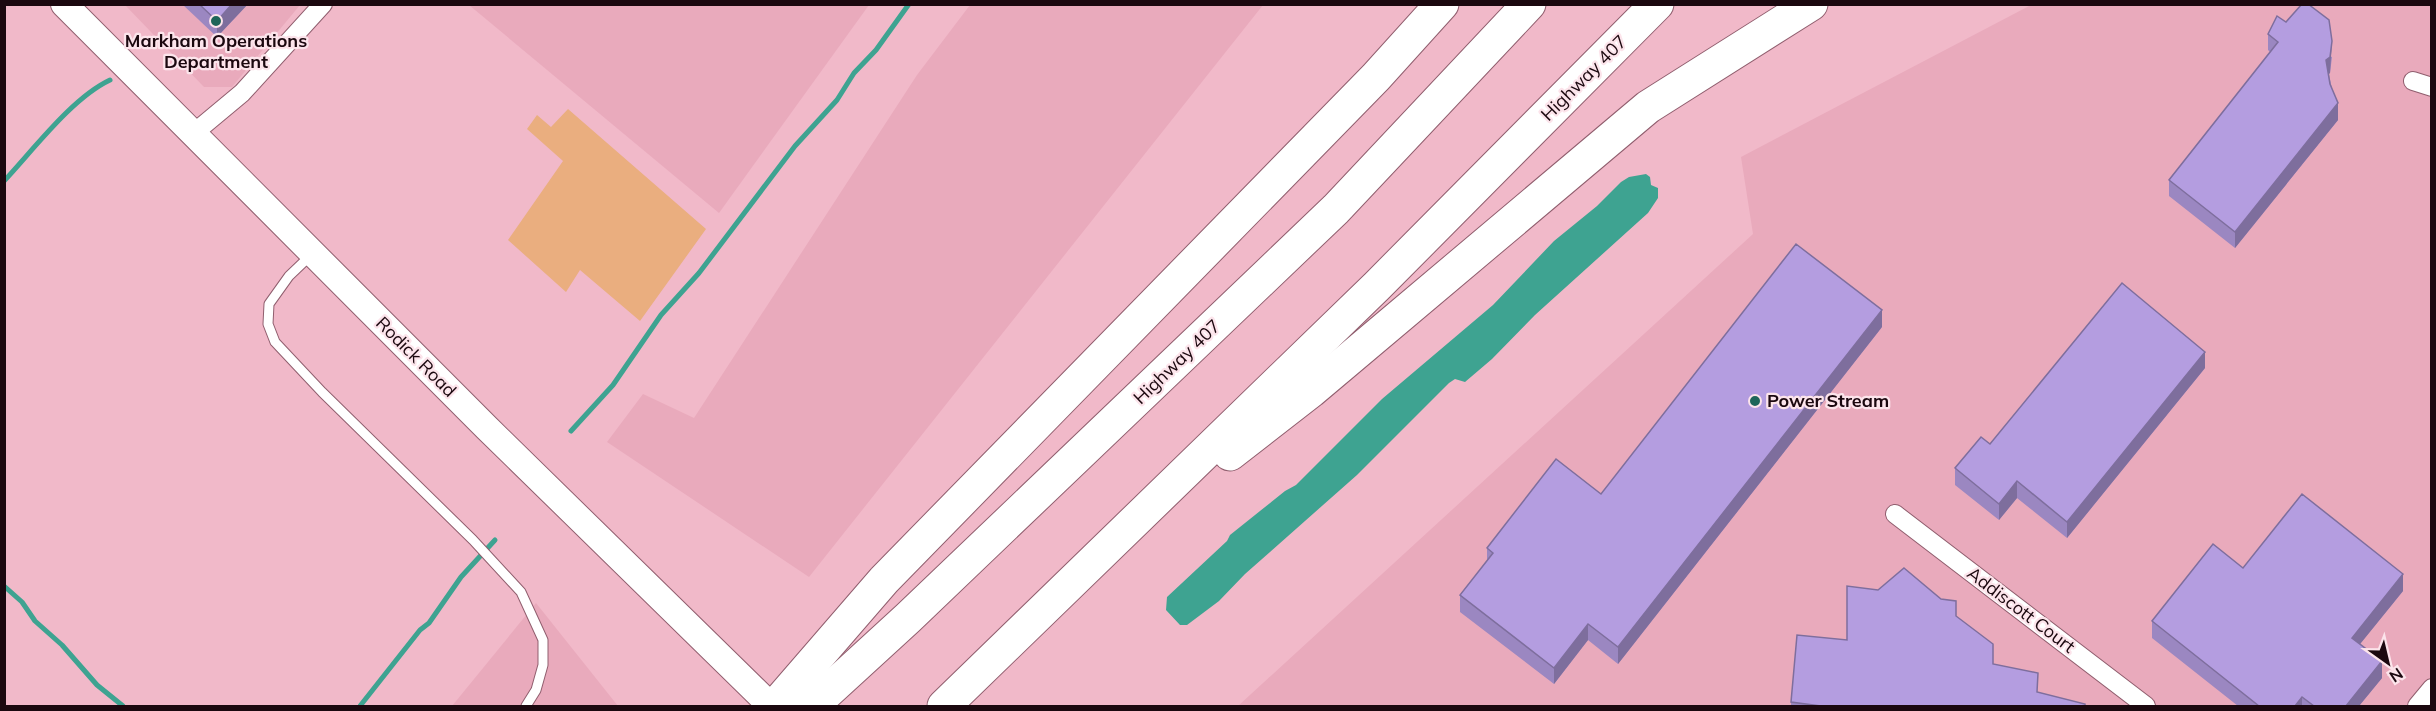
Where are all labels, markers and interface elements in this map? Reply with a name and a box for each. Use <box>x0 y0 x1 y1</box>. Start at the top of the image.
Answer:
marker: Markham Operations Department <box>209 14 223 28</box>
place label: Markham Operations Department <box>125 29 307 73</box>
street label: Highway 407 <box>1536 30 1631 125</box>
street label: Rodick Road <box>371 312 461 402</box>
street label: Highway 407 <box>1128 314 1225 409</box>
place label: Power Stream <box>1767 389 1889 412</box>
marker: Power Stream <box>1748 394 1762 408</box>
street label: Addiscott Court <box>1963 561 2080 658</box>
north arrow <box>2358 633 2418 693</box>
text: N <box>2386 664 2407 687</box>

